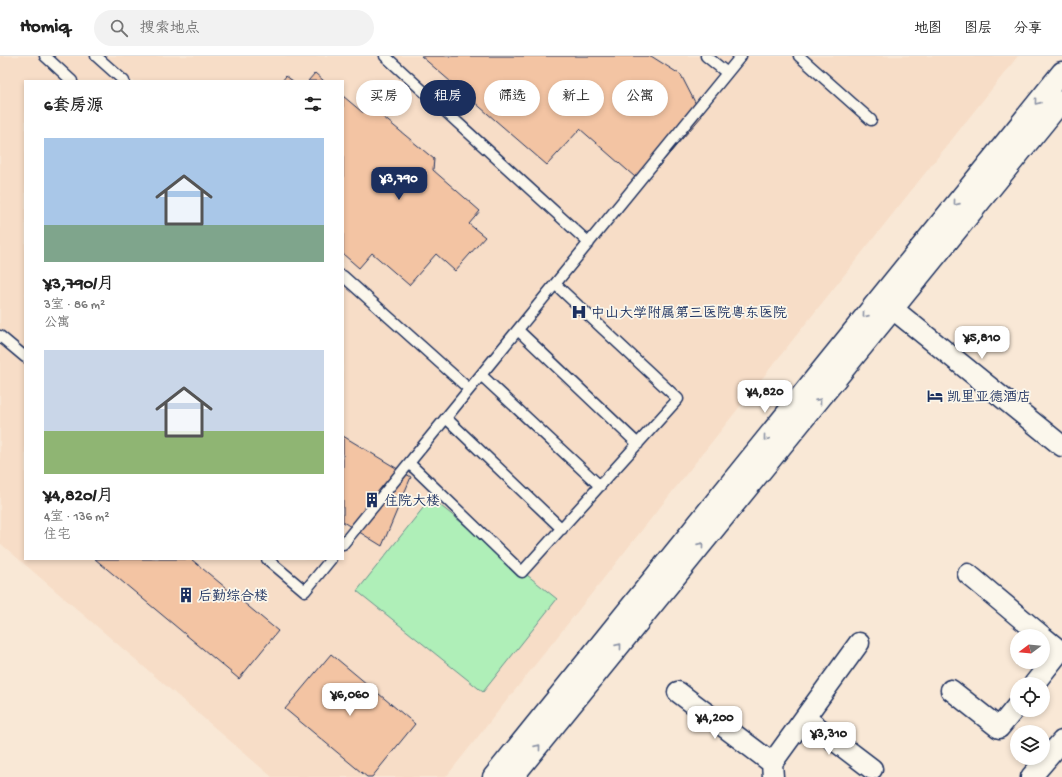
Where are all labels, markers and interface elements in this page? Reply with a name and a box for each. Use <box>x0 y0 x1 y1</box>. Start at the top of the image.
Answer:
search box <box>94 10 374 46</box>
text: Homiq <box>20 16 70 39</box>
icon: search <box>108 17 130 39</box>
text: 搜索地点 <box>140 20 200 38</box>
text: 地图 <box>914 21 942 38</box>
text: 图层 <box>964 21 992 38</box>
text: 分享 <box>1014 21 1042 38</box>
chip: 买房 <box>356 80 412 116</box>
chip: 租房 <box>420 80 476 116</box>
chip: 筛选 <box>484 80 540 116</box>
chip: 新上 <box>548 80 604 116</box>
chip: 公寓 <box>612 80 668 116</box>
icon: filters <box>302 93 324 115</box>
text: 6套房源 <box>44 97 104 117</box>
one-way arrow <box>1035 98 1042 105</box>
icon: home <box>148 164 220 236</box>
pin: ¥3,790 <box>366 167 432 201</box>
text: ¥3,790 <box>380 172 418 187</box>
one-way arrow <box>953 199 960 206</box>
text: ¥3,790/月 <box>44 275 114 295</box>
text: 3室 · 86 m² <box>44 298 105 313</box>
hospital icon: 中山大学附属第三医院粤东医院 <box>570 303 588 321</box>
place label: 中山大学附属第三医院粤东医院 <box>591 305 787 323</box>
one-way arrow <box>863 311 870 318</box>
text: 公寓 <box>44 316 70 331</box>
pin: ¥5,810 <box>949 326 1015 360</box>
text: ¥5,810 <box>964 331 1000 346</box>
icon: home <box>148 376 220 448</box>
pin: ¥4,820 <box>732 380 798 414</box>
text: ¥4,820 <box>746 385 784 400</box>
hotel icon: 凯里亚德酒店 <box>926 387 944 405</box>
place label: 凯里亚德酒店 <box>947 389 1031 407</box>
one-way arrow <box>814 398 821 405</box>
one-way arrow <box>763 434 770 441</box>
text: ¥4,820/月 <box>44 487 114 507</box>
building icon: 住院大楼 <box>363 491 381 509</box>
place label: 住院大楼 <box>384 493 440 511</box>
text: 4室 · 136 m² <box>44 510 109 525</box>
text: 住宅 <box>44 528 70 543</box>
one-way arrow <box>697 542 704 549</box>
building icon: 后勤综合楼 <box>177 586 195 604</box>
place label: 后勤综合楼 <box>198 589 268 606</box>
north arrow <box>1010 629 1050 669</box>
map controls <box>1010 629 1050 765</box>
one-way arrow <box>615 643 622 650</box>
button: locate <box>1010 677 1050 717</box>
pin: ¥6,060 <box>317 683 383 717</box>
text: ¥6,060 <box>331 688 369 703</box>
pin: ¥4,200 <box>682 706 748 740</box>
text: ¥4,200 <box>696 711 734 726</box>
pin: ¥3,310 <box>796 722 862 756</box>
button: layers <box>1010 725 1050 765</box>
text: ¥3,310 <box>811 727 847 742</box>
one-way arrow <box>533 744 540 751</box>

